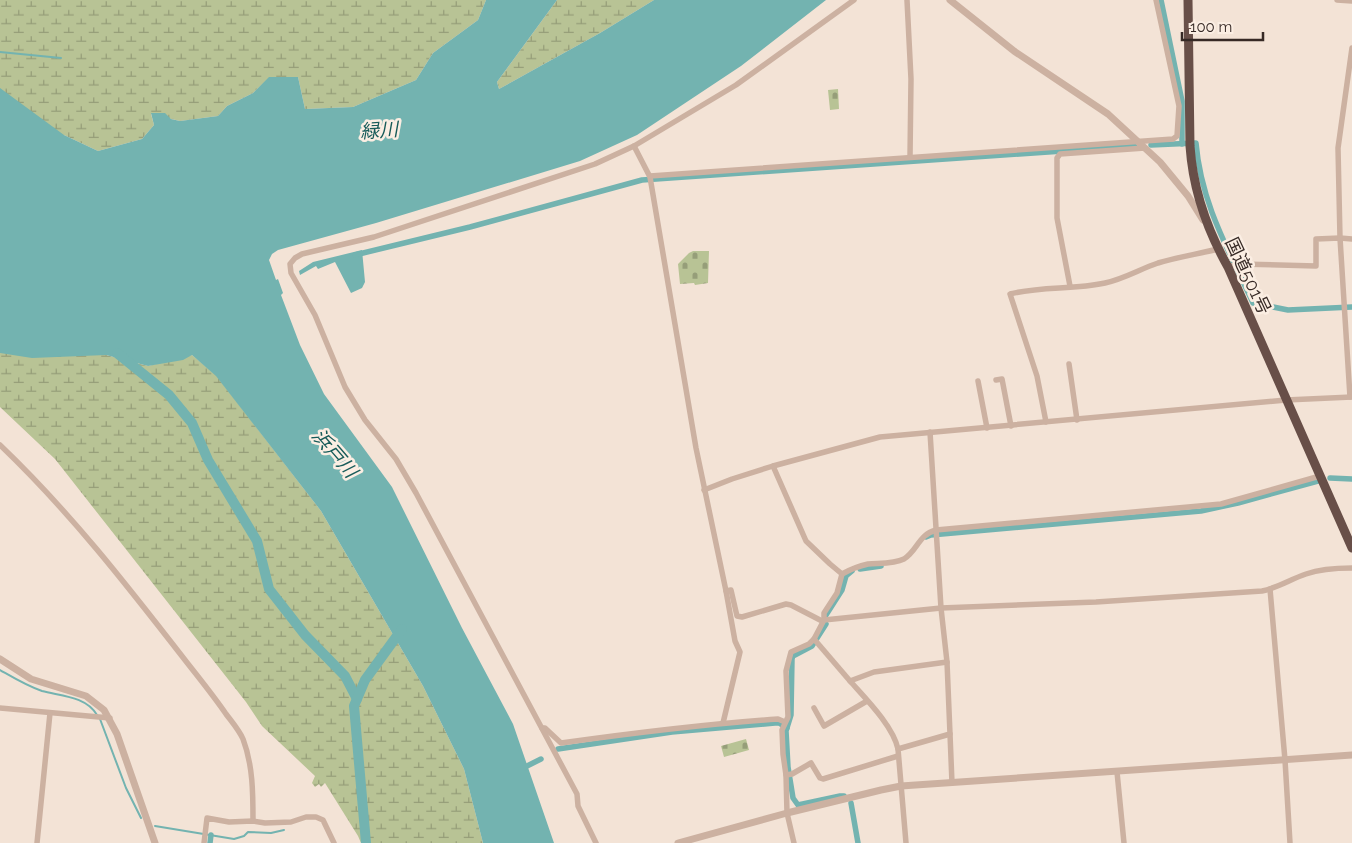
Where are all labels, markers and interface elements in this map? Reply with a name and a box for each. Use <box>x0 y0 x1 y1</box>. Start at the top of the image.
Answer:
scale bar <box>1182 10 1263 42</box>
text: 100 m <box>1190 18 1232 36</box>
water label: 緑川 <box>359 118 401 142</box>
street label: 国道501号 <box>1221 234 1275 318</box>
water label: 浜戸川 <box>308 424 363 483</box>

